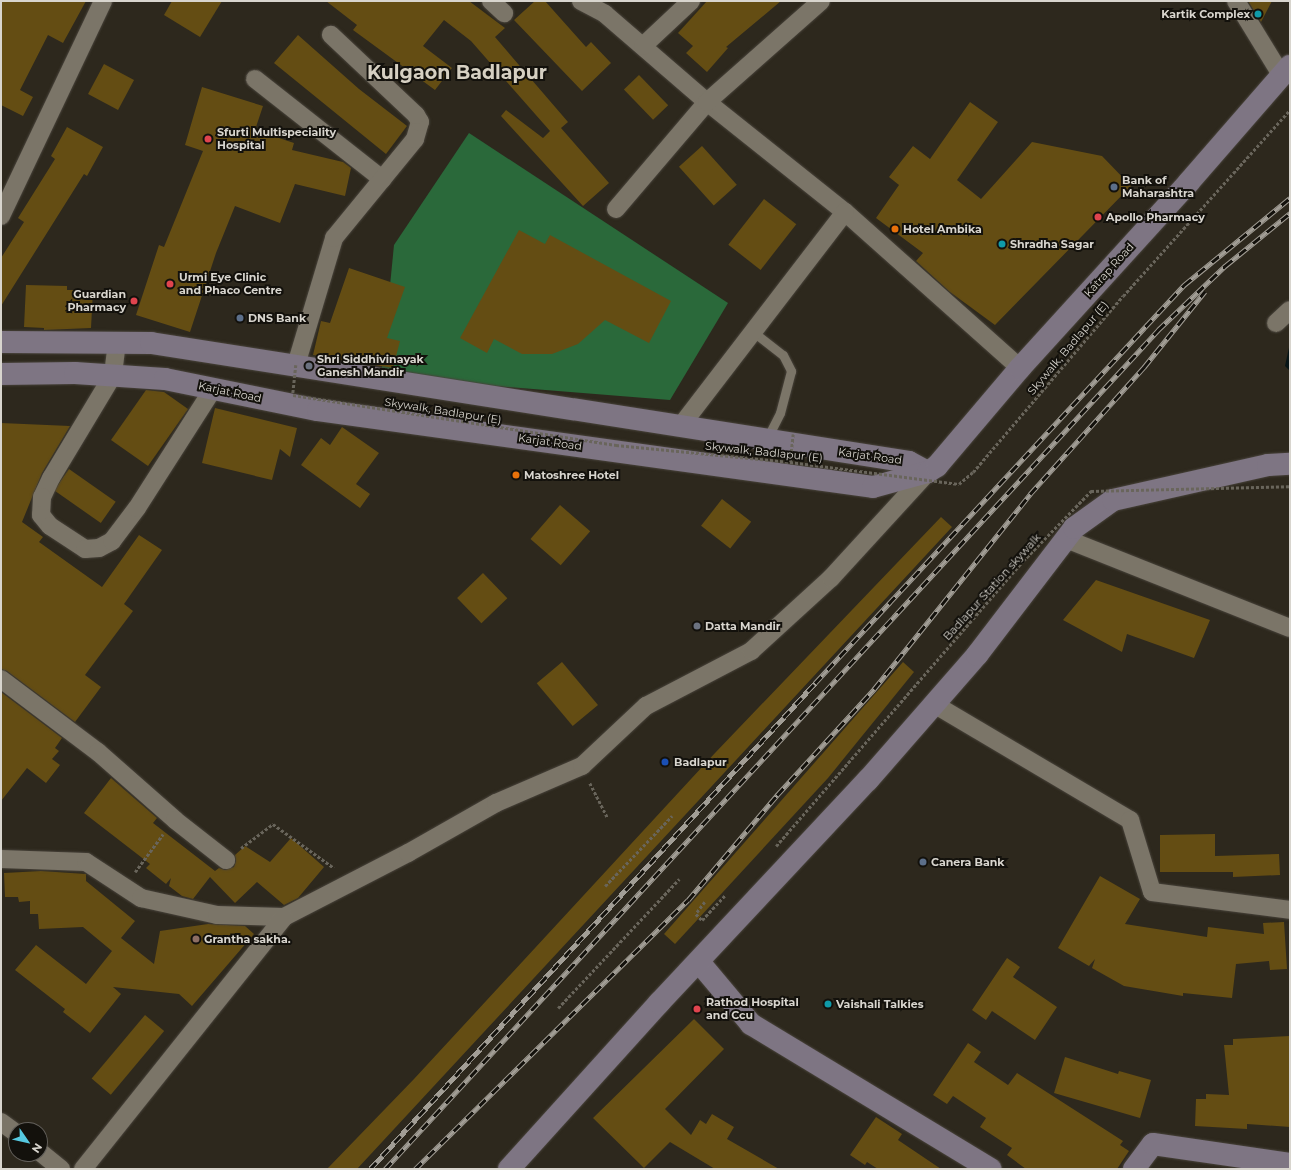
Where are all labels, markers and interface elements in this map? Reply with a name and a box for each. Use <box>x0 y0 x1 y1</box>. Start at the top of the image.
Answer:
place label: Kartik Complex <box>1161 7 1250 21</box>
marker: Kartik Complex <box>1253 9 1263 19</box>
district label: Kulgaon Badlapur <box>367 62 547 84</box>
place label: Sfurti Multispeciality Hospital <box>217 126 336 152</box>
marker: Sfurti Multispeciality Hospital <box>202 133 214 145</box>
place label: Bank of Maharashtra <box>1122 174 1194 200</box>
marker: Bank of Maharashtra <box>1109 182 1119 192</box>
place label: Apollo Pharmacy <box>1106 210 1205 224</box>
marker: Apollo Pharmacy <box>1093 212 1103 222</box>
place label: Hotel Ambika <box>903 222 982 236</box>
marker: Hotel Ambika <box>890 224 900 234</box>
place label: Shradha Sagar <box>1010 237 1094 251</box>
marker: Shradha Sagar <box>997 239 1007 249</box>
street label: Katrap Road <box>1081 240 1137 300</box>
place label: Urmi Eye Clinic and Phaco Centre <box>179 271 282 297</box>
marker: Urmi Eye Clinic and Phaco Centre <box>164 278 176 290</box>
place label: Guardian Pharmacy <box>67 288 126 314</box>
marker: Guardian Pharmacy <box>129 296 139 306</box>
street label: Skywalk, Badlapur (E) <box>1025 298 1111 398</box>
place label: DNS Bank <box>248 311 306 325</box>
marker: DNS Bank <box>235 313 245 323</box>
place label: Shri Siddhivinayak Ganesh Mandir <box>317 353 424 379</box>
marker: Shri Siddhivinayak Ganesh Mandir <box>304 361 314 371</box>
street label: Karjat Road <box>197 379 263 405</box>
street label: Skywalk, Badlapur (E) <box>384 395 502 427</box>
street label: Karjat Road <box>517 431 583 453</box>
street label: Skywalk, Badlapur (E) <box>705 439 823 465</box>
street label: Karjat Road <box>837 445 903 467</box>
place label: Matoshree Hotel <box>524 468 619 482</box>
marker: Matoshree Hotel <box>511 470 521 480</box>
street label: Badlapur Station skywalk <box>941 531 1043 643</box>
place label: Datta Mandir <box>705 619 781 633</box>
marker: Datta Mandir <box>692 621 702 631</box>
place label: Badlapur <box>674 755 727 769</box>
marker: Badlapur <box>659 756 671 768</box>
place label: Canera Bank <box>931 855 1005 869</box>
marker: Canera Bank <box>918 857 928 867</box>
place label: Grantha sakha. <box>204 932 291 946</box>
marker: Grantha sakha. <box>191 934 201 944</box>
place label: Rathod Hospital and Ccu <box>706 996 799 1022</box>
place label: Vaishali Talkies <box>836 997 924 1011</box>
marker: Vaishali Talkies <box>823 999 833 1009</box>
marker: Rathod Hospital and Ccu <box>691 1003 703 1015</box>
north arrow <box>8 1122 48 1162</box>
text: N <box>29 1141 45 1156</box>

